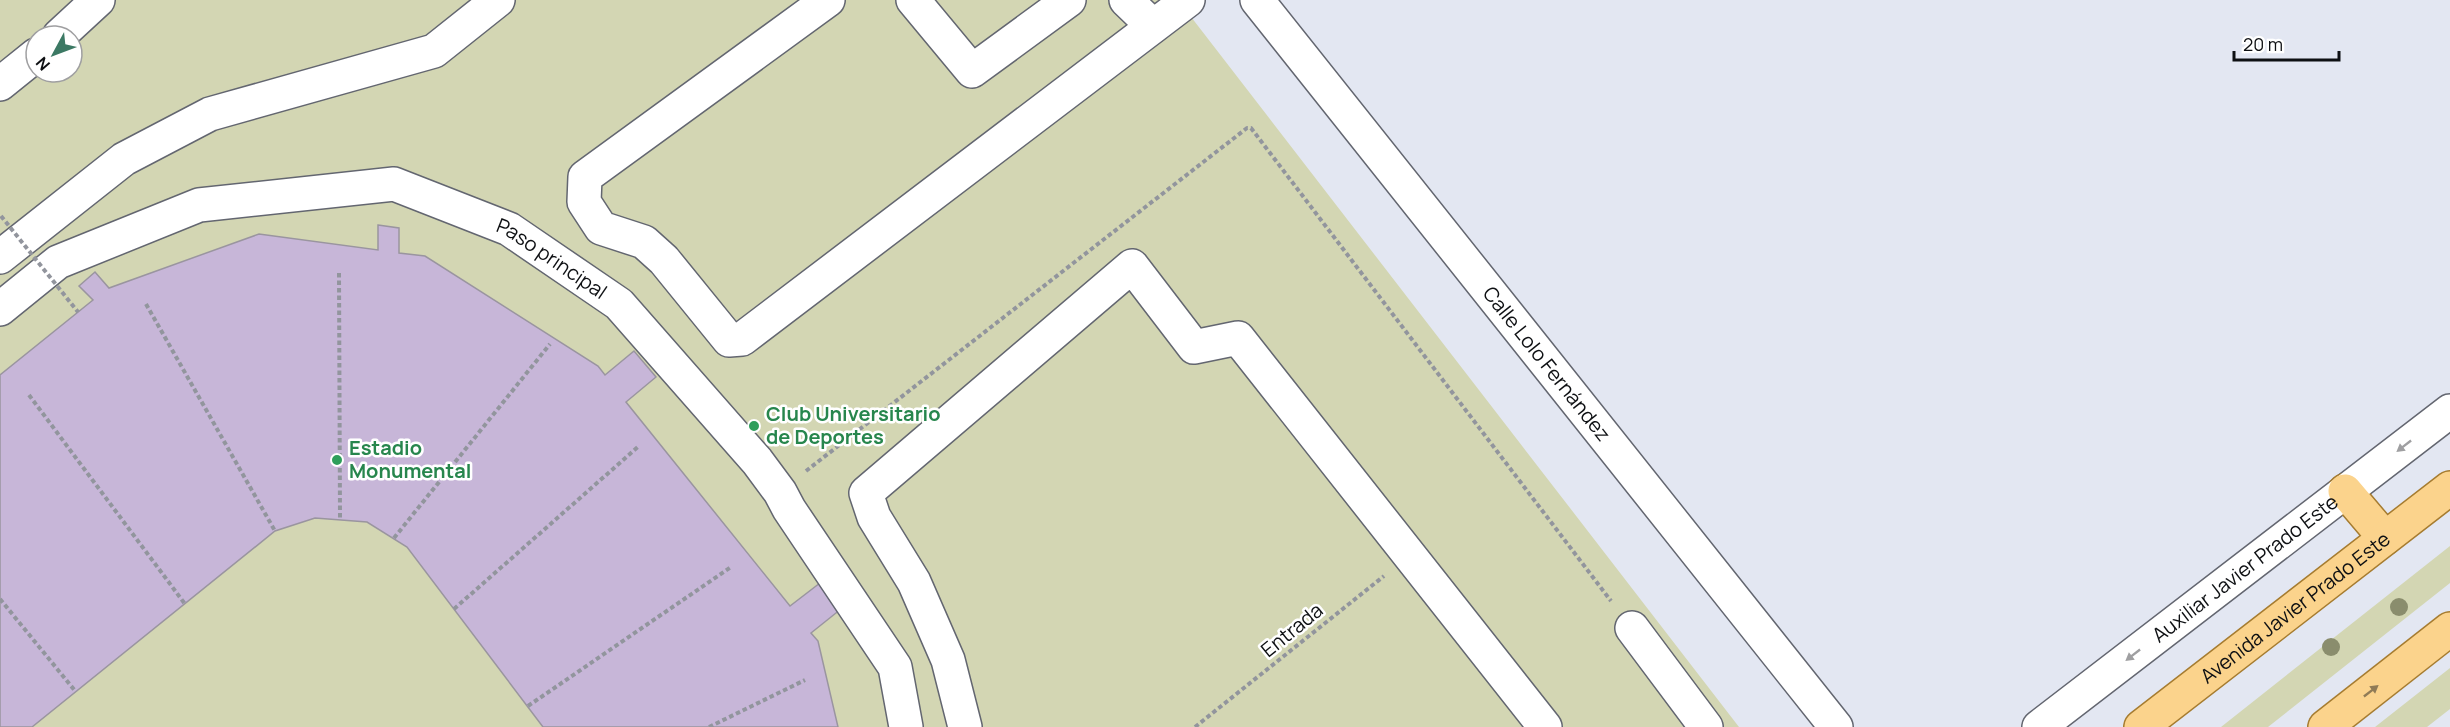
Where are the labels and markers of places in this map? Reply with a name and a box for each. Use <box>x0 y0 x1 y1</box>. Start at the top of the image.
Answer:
place label: Club Universitario de Deportes <box>766 400 941 450</box>
marker: Club Universitario de Deportes <box>747 419 761 433</box>
place label: Estadio Monumental <box>349 434 471 484</box>
marker: Estadio Monumental <box>330 453 344 467</box>

